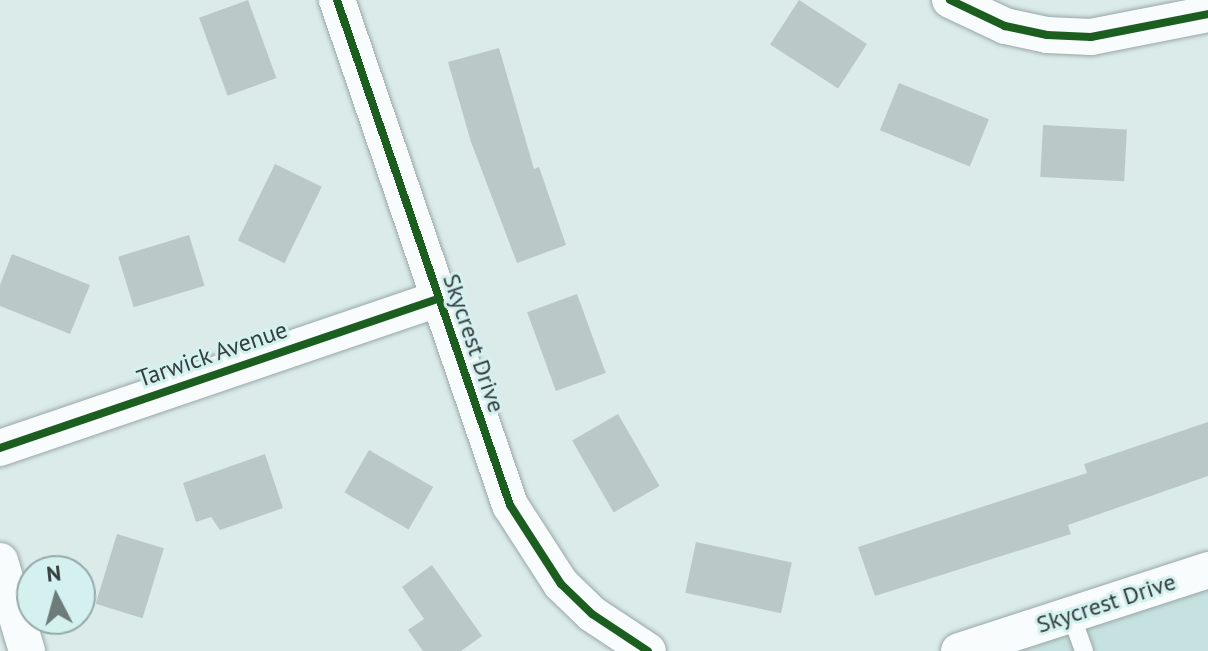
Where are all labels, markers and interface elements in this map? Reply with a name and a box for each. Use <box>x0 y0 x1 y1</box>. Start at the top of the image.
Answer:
street label: Skycrest Drive <box>437 270 511 416</box>
street label: Tarwick Avenue <box>132 315 292 393</box>
north arrow <box>16 555 96 635</box>
text: N <box>45 558 62 588</box>
street label: Skycrest Drive <box>1033 567 1179 639</box>

